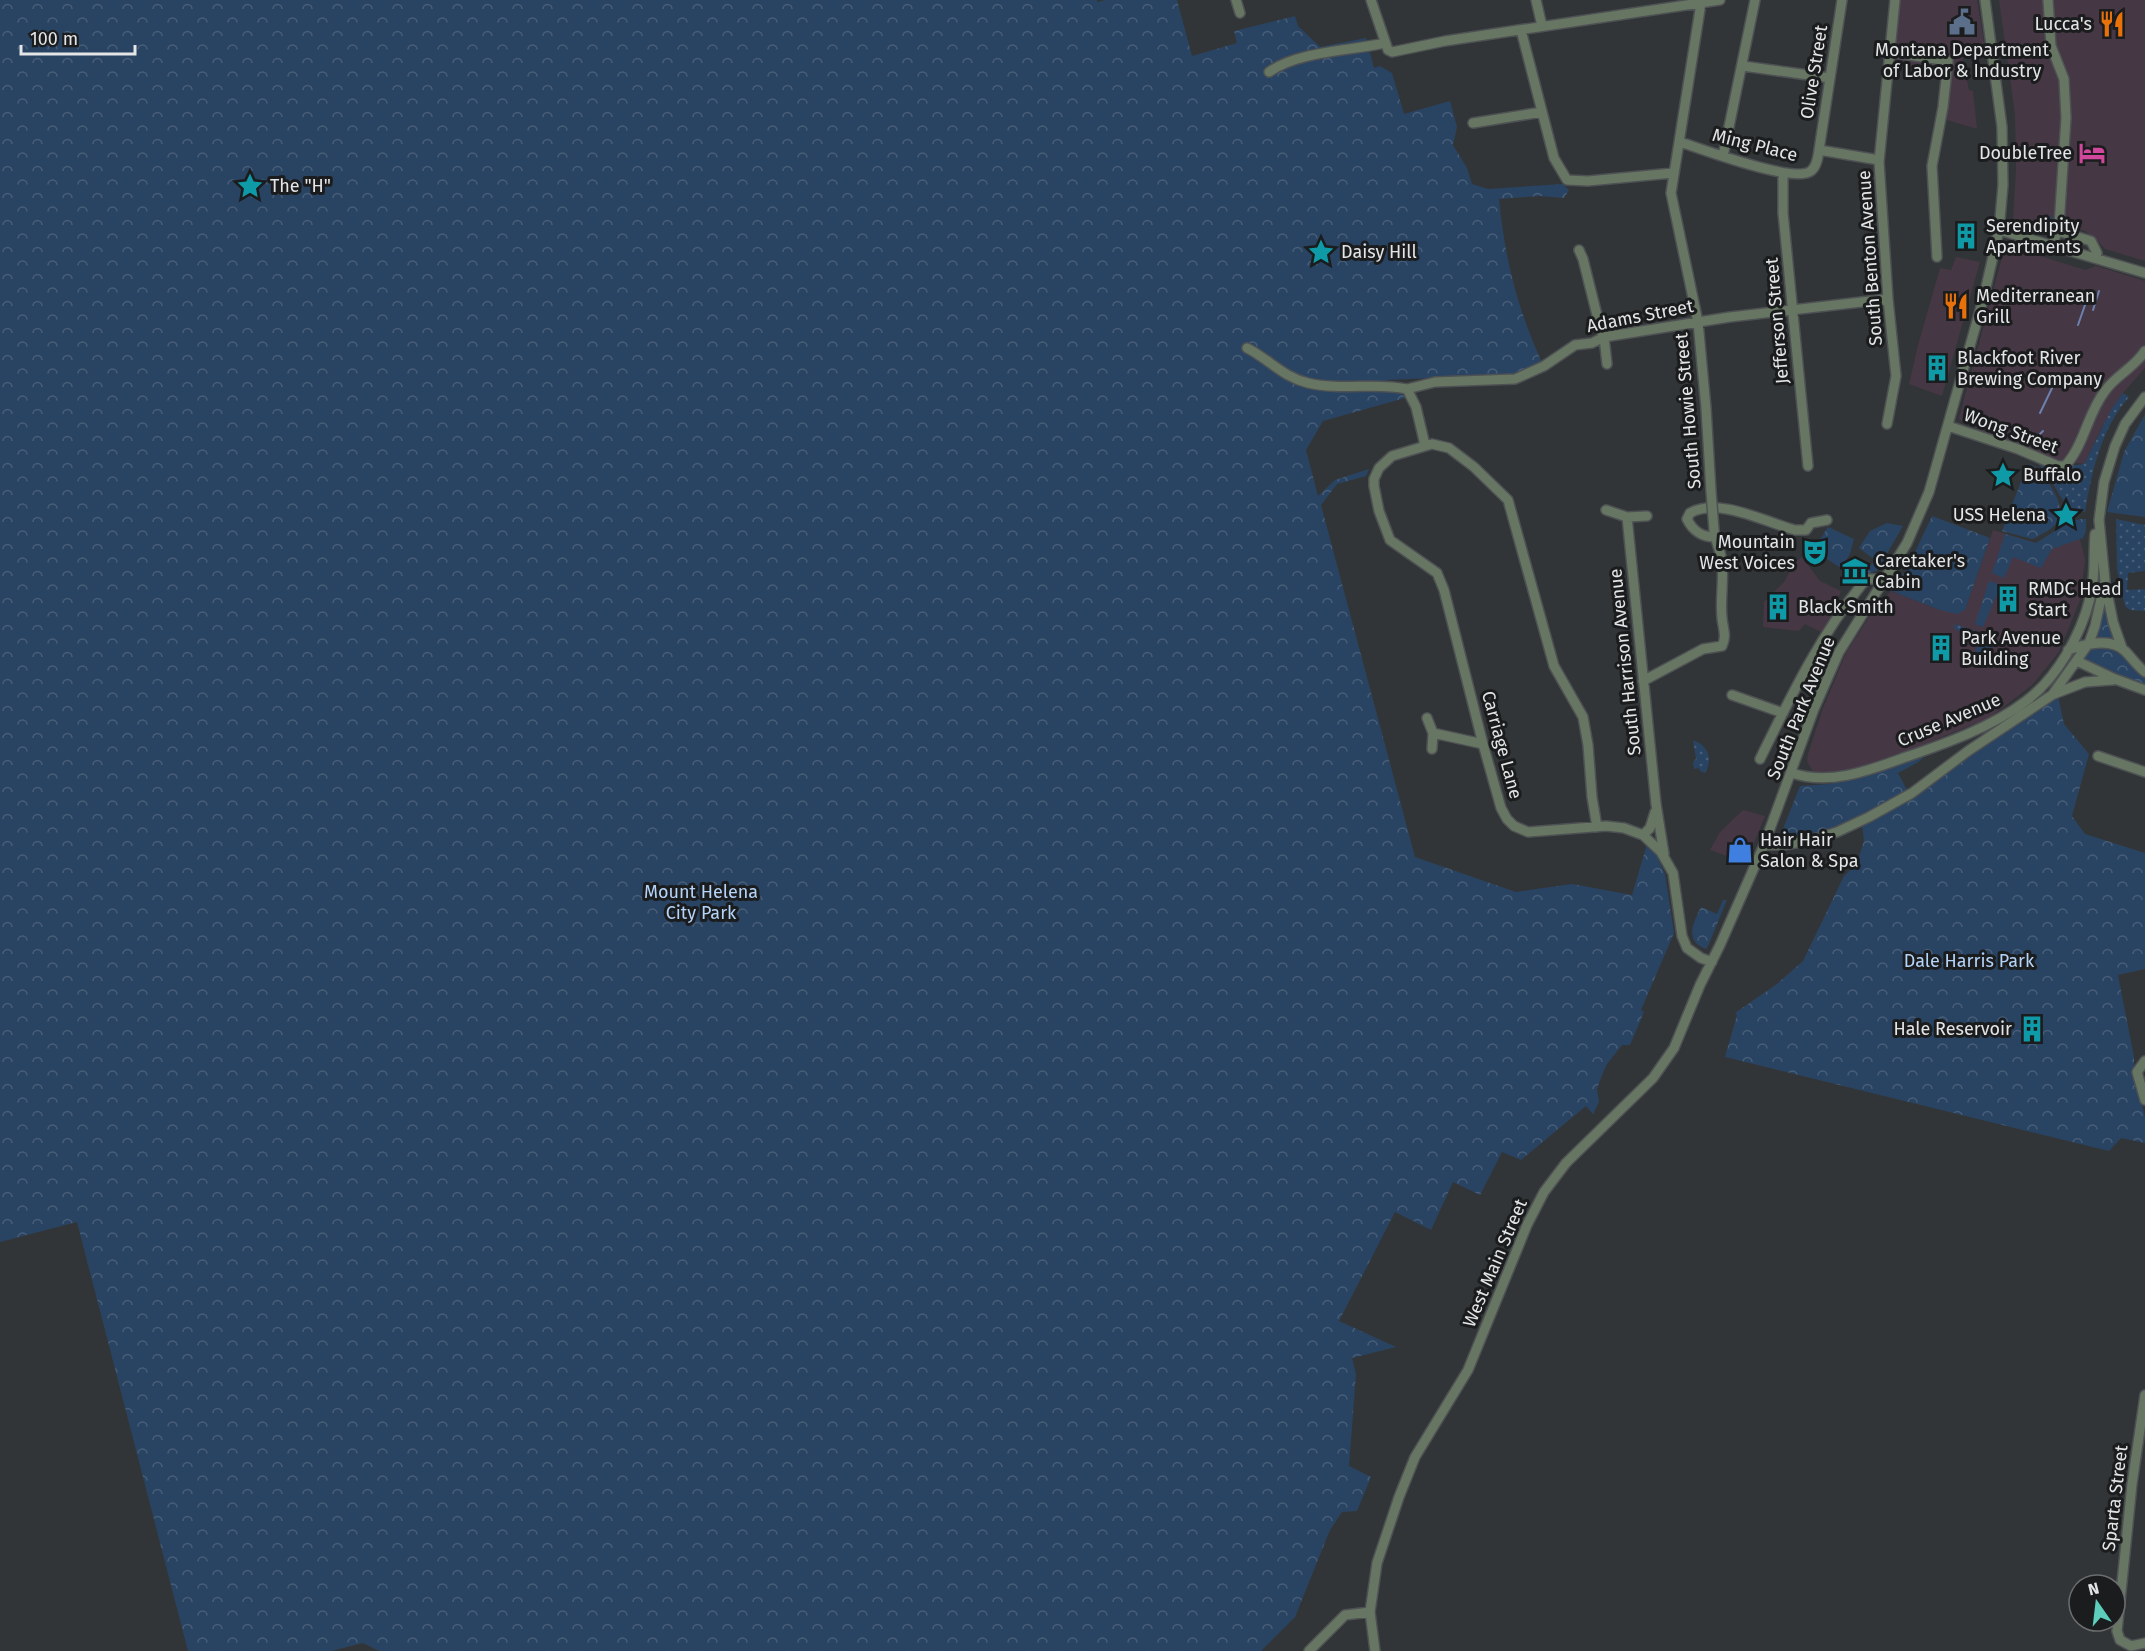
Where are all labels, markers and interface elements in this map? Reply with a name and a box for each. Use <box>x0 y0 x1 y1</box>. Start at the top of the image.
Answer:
public building icon: Montana Department of Labor & Industry <box>1947 7 1977 37</box>
restaurant icon: Lucca's <box>2097 9 2127 39</box>
place label: Lucca's <box>2034 13 2092 35</box>
scale bar <box>21 18 135 56</box>
street label: Olive Street <box>1796 23 1832 121</box>
text: 100 m <box>30 28 78 50</box>
place label: Montana Department of Labor & Industry <box>1875 39 2049 82</box>
street label: Ming Place <box>1710 124 1800 166</box>
hotel icon: DoubleTree <box>2077 138 2107 168</box>
place label: DoubleTree <box>1979 142 2072 164</box>
street label: South Benton Avenue <box>1853 170 1887 346</box>
place icon: The "H" <box>235 171 265 201</box>
place label: The "H" <box>270 175 331 197</box>
place label: Serendipity Apartments <box>1986 215 2081 258</box>
building icon: Serendipity Apartments <box>1951 221 1981 251</box>
place icon: Daisy Hill <box>1306 237 1336 267</box>
place label: Daisy Hill <box>1341 241 1417 263</box>
street label: Jefferson Street <box>1760 256 1793 385</box>
place label: Mediterranean Grill <box>1976 285 2095 328</box>
restaurant icon: Mediterranean Grill <box>1941 291 1971 321</box>
street label: Adams Street <box>1585 295 1696 337</box>
street label: South Howie Street <box>1670 331 1706 490</box>
place label: Blackfoot River Brewing Company <box>1957 347 2102 390</box>
building icon: Blackfoot River Brewing Company <box>1922 353 1952 383</box>
street label: Wong Street <box>1961 404 2062 458</box>
place icon: Buffalo <box>1988 460 2018 490</box>
place label: Buffalo <box>2023 464 2081 486</box>
place icon: USS Helena <box>2051 500 2081 530</box>
place label: USS Helena <box>1953 504 2046 526</box>
place label: Mountain West Voices <box>1699 531 1795 574</box>
theatre icon: Mountain West Voices <box>1800 537 1830 567</box>
place label: Caretaker's Cabin <box>1875 550 1965 593</box>
museum icon: Caretaker's Cabin <box>1840 556 1870 586</box>
street label: South Harrison Avenue <box>1604 568 1646 756</box>
place label: RMDC Head Start <box>2028 578 2122 621</box>
building icon: RMDC Head Start <box>1993 584 2023 614</box>
building icon: Black Smith <box>1763 592 1793 622</box>
place label: Black Smith <box>1798 596 1894 618</box>
place label: Park Avenue Building <box>1961 627 2061 670</box>
street label: South Park Avenue <box>1762 633 1840 783</box>
building icon: Park Avenue Building <box>1926 633 1956 663</box>
street label: Cruse Avenue <box>1894 688 2004 752</box>
street label: Carriage Lane <box>1477 689 1527 801</box>
place label: Hair Hair Salon & Spa <box>1760 829 1858 872</box>
shop icon: Hair Hair Salon & Spa <box>1725 835 1755 865</box>
park label: Mount Helena City Park <box>644 881 758 924</box>
park label: Dale Harris Park <box>1904 950 2035 972</box>
building icon: Hale Reservoir <box>2017 1014 2047 1044</box>
place label: Hale Reservoir <box>1893 1018 2012 1040</box>
street label: West Main Street <box>1458 1195 1532 1330</box>
street label: Sparta Street <box>2098 1443 2132 1552</box>
north arrow <box>2067 1573 2127 1633</box>
text: N <box>2086 1578 2101 1599</box>

